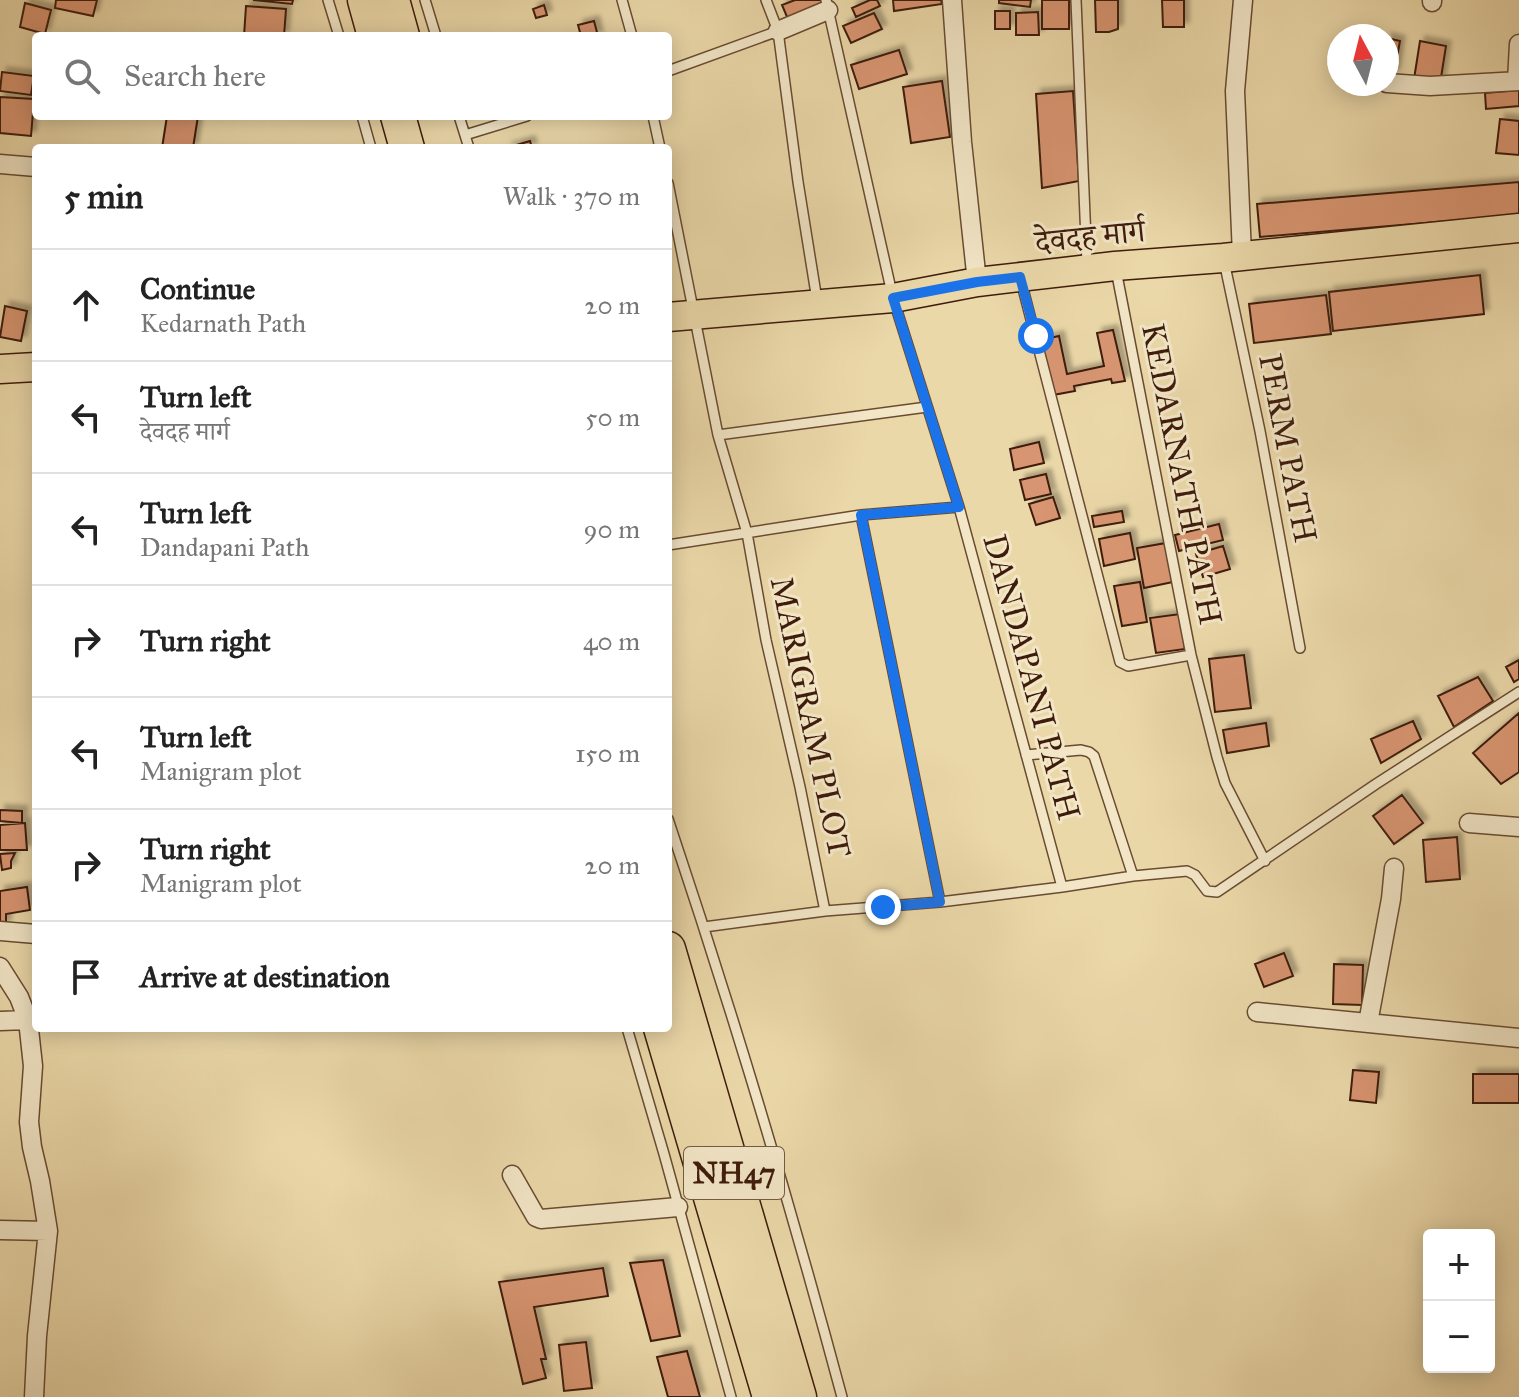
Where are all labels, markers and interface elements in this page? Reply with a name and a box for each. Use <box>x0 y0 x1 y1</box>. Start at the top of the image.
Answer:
north arrow <box>1327 24 1399 96</box>
search box <box>32 32 672 120</box>
icon: search <box>60 54 104 98</box>
text: Search here <box>124 58 266 94</box>
text: 5 min <box>64 176 143 217</box>
text: Walk · 370 m <box>503 180 640 212</box>
street label: देवदह मार्ग <box>1031 211 1149 262</box>
text: Continue <box>140 271 255 307</box>
icon: ahead <box>64 283 108 327</box>
text: 20 m <box>585 289 640 321</box>
text: Kedarnath Path <box>140 307 306 339</box>
route start <box>1018 318 1054 354</box>
street label: KEDARNATH PATH <box>1133 320 1230 628</box>
street label: PERM PATH <box>1250 350 1325 546</box>
text: Turn left <box>140 379 251 415</box>
icon: left <box>64 395 108 439</box>
text: 50 m <box>585 401 640 433</box>
text: देवदह मार्ग <box>140 415 230 447</box>
text: Turn left <box>140 495 251 531</box>
icon: left <box>64 507 108 551</box>
text: 90 m <box>583 513 640 545</box>
street label: DANDAPANI PATH <box>975 530 1088 824</box>
text: Dandapani Path <box>140 531 309 563</box>
street label: MARIGRAM PLOT <box>762 573 859 861</box>
icon: right <box>64 619 108 663</box>
text: Turn right <box>140 623 271 659</box>
text: 40 m <box>583 625 640 657</box>
text: Turn left <box>140 719 251 755</box>
icon: left <box>64 731 108 775</box>
text: 150 m <box>575 737 640 769</box>
text: Manigram plot <box>140 755 302 787</box>
text: Turn right <box>140 831 271 867</box>
icon: right <box>64 843 108 887</box>
text: 20 m <box>585 849 640 881</box>
text: Manigram plot <box>140 867 302 899</box>
route end <box>865 889 901 925</box>
icon: arrive <box>64 955 108 999</box>
text: Arrive at destination <box>140 959 390 995</box>
road number: NH47 <box>684 1147 784 1199</box>
map controls <box>1423 1229 1495 1373</box>
button: + <box>1423 1229 1495 1301</box>
button: − <box>1423 1301 1495 1373</box>

